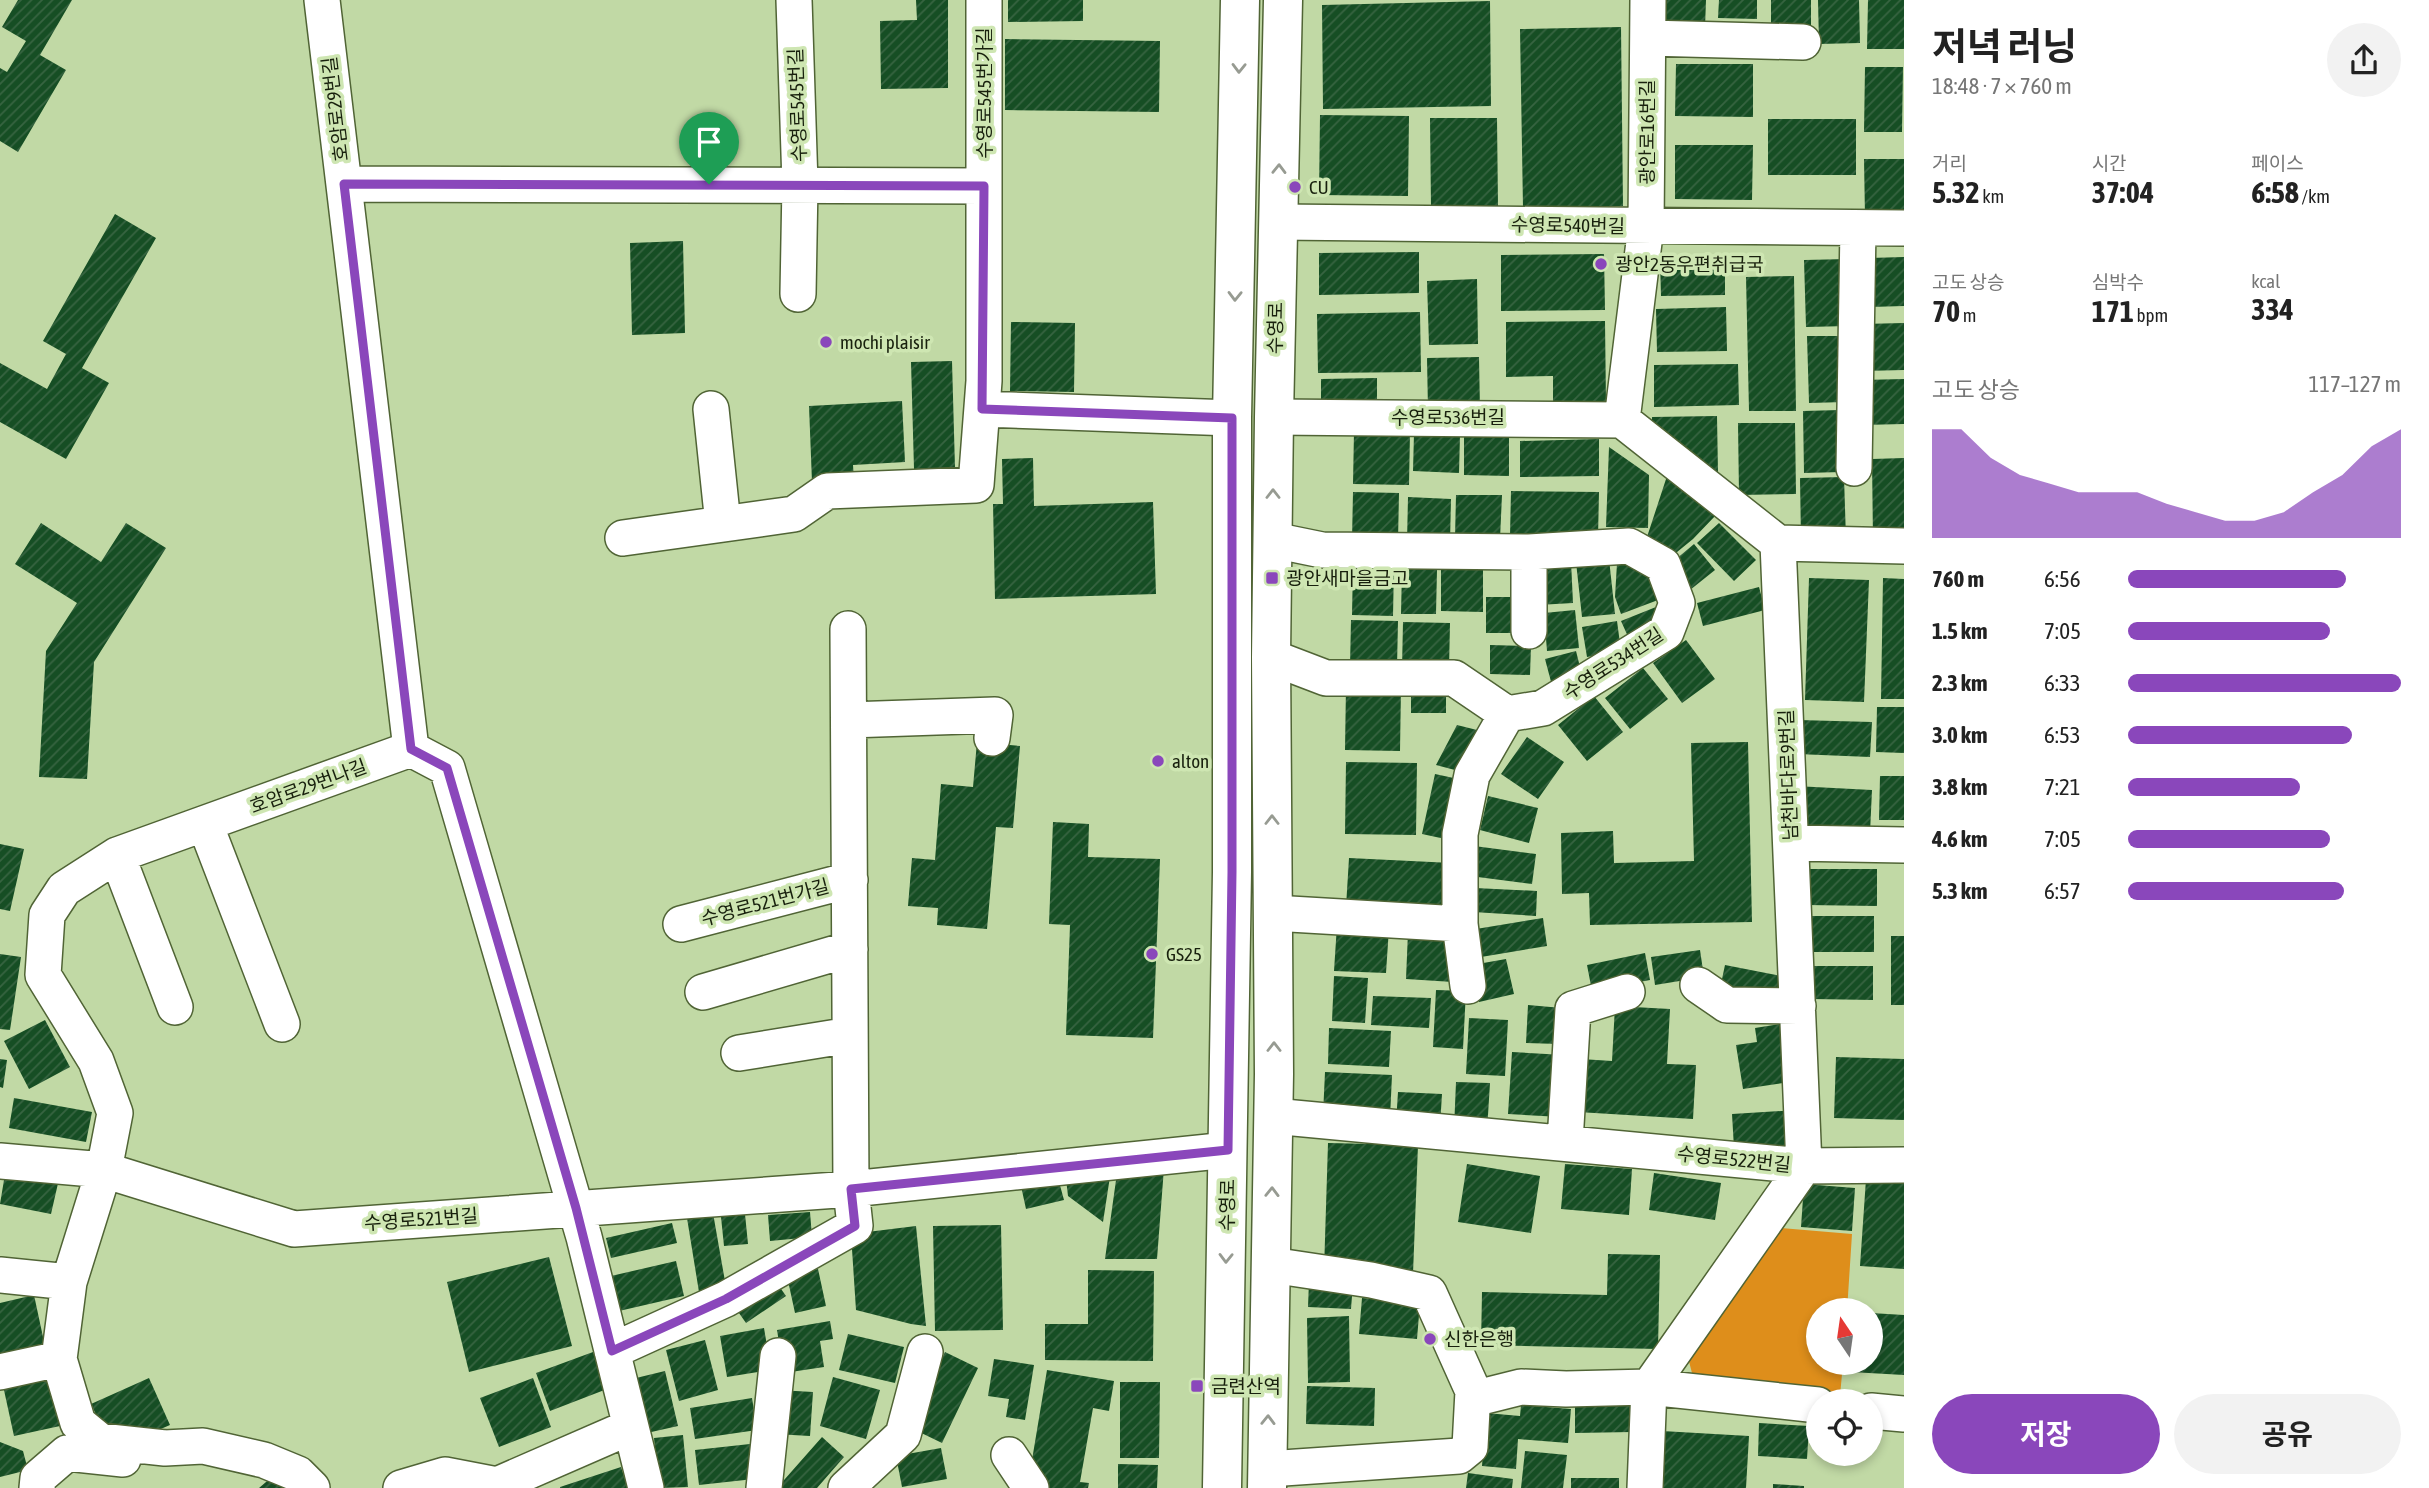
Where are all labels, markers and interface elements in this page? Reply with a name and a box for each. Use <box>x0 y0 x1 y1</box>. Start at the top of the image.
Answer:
button: share <box>2327 23 2401 97</box>
text: 저녁 러닝 <box>1932 25 2077 68</box>
street label: 수영로545번가길 <box>973 27 995 159</box>
street label: 수영로545번길 <box>784 48 810 162</box>
street label: 호암로29번길 <box>318 55 352 163</box>
one-way arrow <box>1231 63 1247 74</box>
text: 18:48 · 7 × 760 m <box>1932 73 2072 99</box>
street label: 광안로16번길 <box>1636 79 1658 185</box>
pin <box>679 112 739 184</box>
icon: arrive <box>690 123 728 161</box>
text: 거리 <box>1932 152 1967 174</box>
text: 시간 <box>2092 152 2127 174</box>
text: 페이스 <box>2251 152 2304 174</box>
one-way arrow <box>1271 163 1287 174</box>
text: 5.32 <box>1932 175 1980 209</box>
text: 37:04 <box>2092 175 2154 209</box>
text: 6:58 <box>2251 175 2299 209</box>
place label: CU <box>1309 176 1329 198</box>
marker: CU <box>1287 179 1303 195</box>
text: km <box>1980 185 2004 207</box>
text: /km <box>2299 185 2330 207</box>
street label: 수영로540번길 <box>1511 213 1625 237</box>
place label: 광안2동우편취급국 <box>1615 253 1764 275</box>
marker: 광안2동우편취급국 <box>1593 256 1609 272</box>
text: kcal <box>2251 270 2280 292</box>
text: 고도 상승 <box>1932 271 2005 293</box>
text: 심박수 <box>2092 271 2144 293</box>
one-way arrow <box>1227 290 1242 301</box>
text: 334 <box>2251 292 2294 326</box>
text: 70 <box>1932 294 1960 328</box>
text: 171 <box>2092 294 2134 328</box>
street label: 수영로 <box>1264 302 1286 354</box>
text: m <box>1960 304 1977 326</box>
text: bpm <box>2134 304 2168 326</box>
place label: mochi plaisir <box>840 331 930 353</box>
marker: mochi plaisir <box>818 334 834 350</box>
text: 117–127 m <box>2308 371 2401 397</box>
text: 고도 상승 <box>1932 377 2020 403</box>
street label: 수영로536번길 <box>1391 406 1505 428</box>
one-way arrow <box>1265 489 1281 499</box>
text: 760 m <box>1932 566 1984 592</box>
text: 6:56 <box>2044 566 2081 592</box>
place label: 광안새마을금고 <box>1286 567 1408 589</box>
marker: 광안새마을금고 <box>1264 570 1280 586</box>
text: 1.5 km <box>1932 618 1988 644</box>
text: 7:05 <box>2044 618 2081 644</box>
street label: 수영로534번길 <box>1559 623 1667 703</box>
text: 2.3 km <box>1932 670 1988 696</box>
text: 6:33 <box>2044 670 2081 696</box>
street label: 남천바다로9번길 <box>1775 709 1801 841</box>
text: 3.0 km <box>1932 722 1988 748</box>
text: 6:53 <box>2044 722 2081 748</box>
place label: alton <box>1172 750 1209 772</box>
marker: alton <box>1150 753 1166 769</box>
street label: 호암로29번나길 <box>247 755 369 817</box>
text: 3.8 km <box>1932 774 1988 800</box>
text: 7:21 <box>2044 774 2081 800</box>
one-way arrow <box>1264 814 1280 825</box>
text: 4.6 km <box>1932 826 1988 852</box>
text: 7:05 <box>2044 826 2081 852</box>
street label: 수영로521번가길 <box>699 874 831 930</box>
text: 5.3 km <box>1932 878 1988 904</box>
text: 6:57 <box>2044 878 2081 904</box>
place label: GS25 <box>1166 943 1202 965</box>
marker: GS25 <box>1144 946 1160 962</box>
one-way arrow <box>1266 1042 1282 1052</box>
street label: 수영로522번길 <box>1676 1142 1792 1176</box>
street label: 수영로 <box>1216 1179 1238 1231</box>
one-way arrow <box>1264 1187 1280 1197</box>
street label: 수영로521번길 <box>363 1204 479 1234</box>
one-way arrow <box>1218 1253 1234 1264</box>
north arrow <box>1806 1298 1883 1376</box>
map controls <box>1806 1298 1883 1466</box>
place label: 신한은행 <box>1444 1328 1514 1350</box>
marker: 신한은행 <box>1422 1331 1438 1347</box>
place label: 금련산역 <box>1211 1375 1281 1397</box>
marker: 금련산역 <box>1189 1378 1205 1394</box>
button: locate <box>1806 1389 1883 1466</box>
button: 저장 <box>1932 1394 2160 1474</box>
button: 공유 <box>2174 1394 2401 1474</box>
one-way arrow <box>1261 1414 1276 1425</box>

